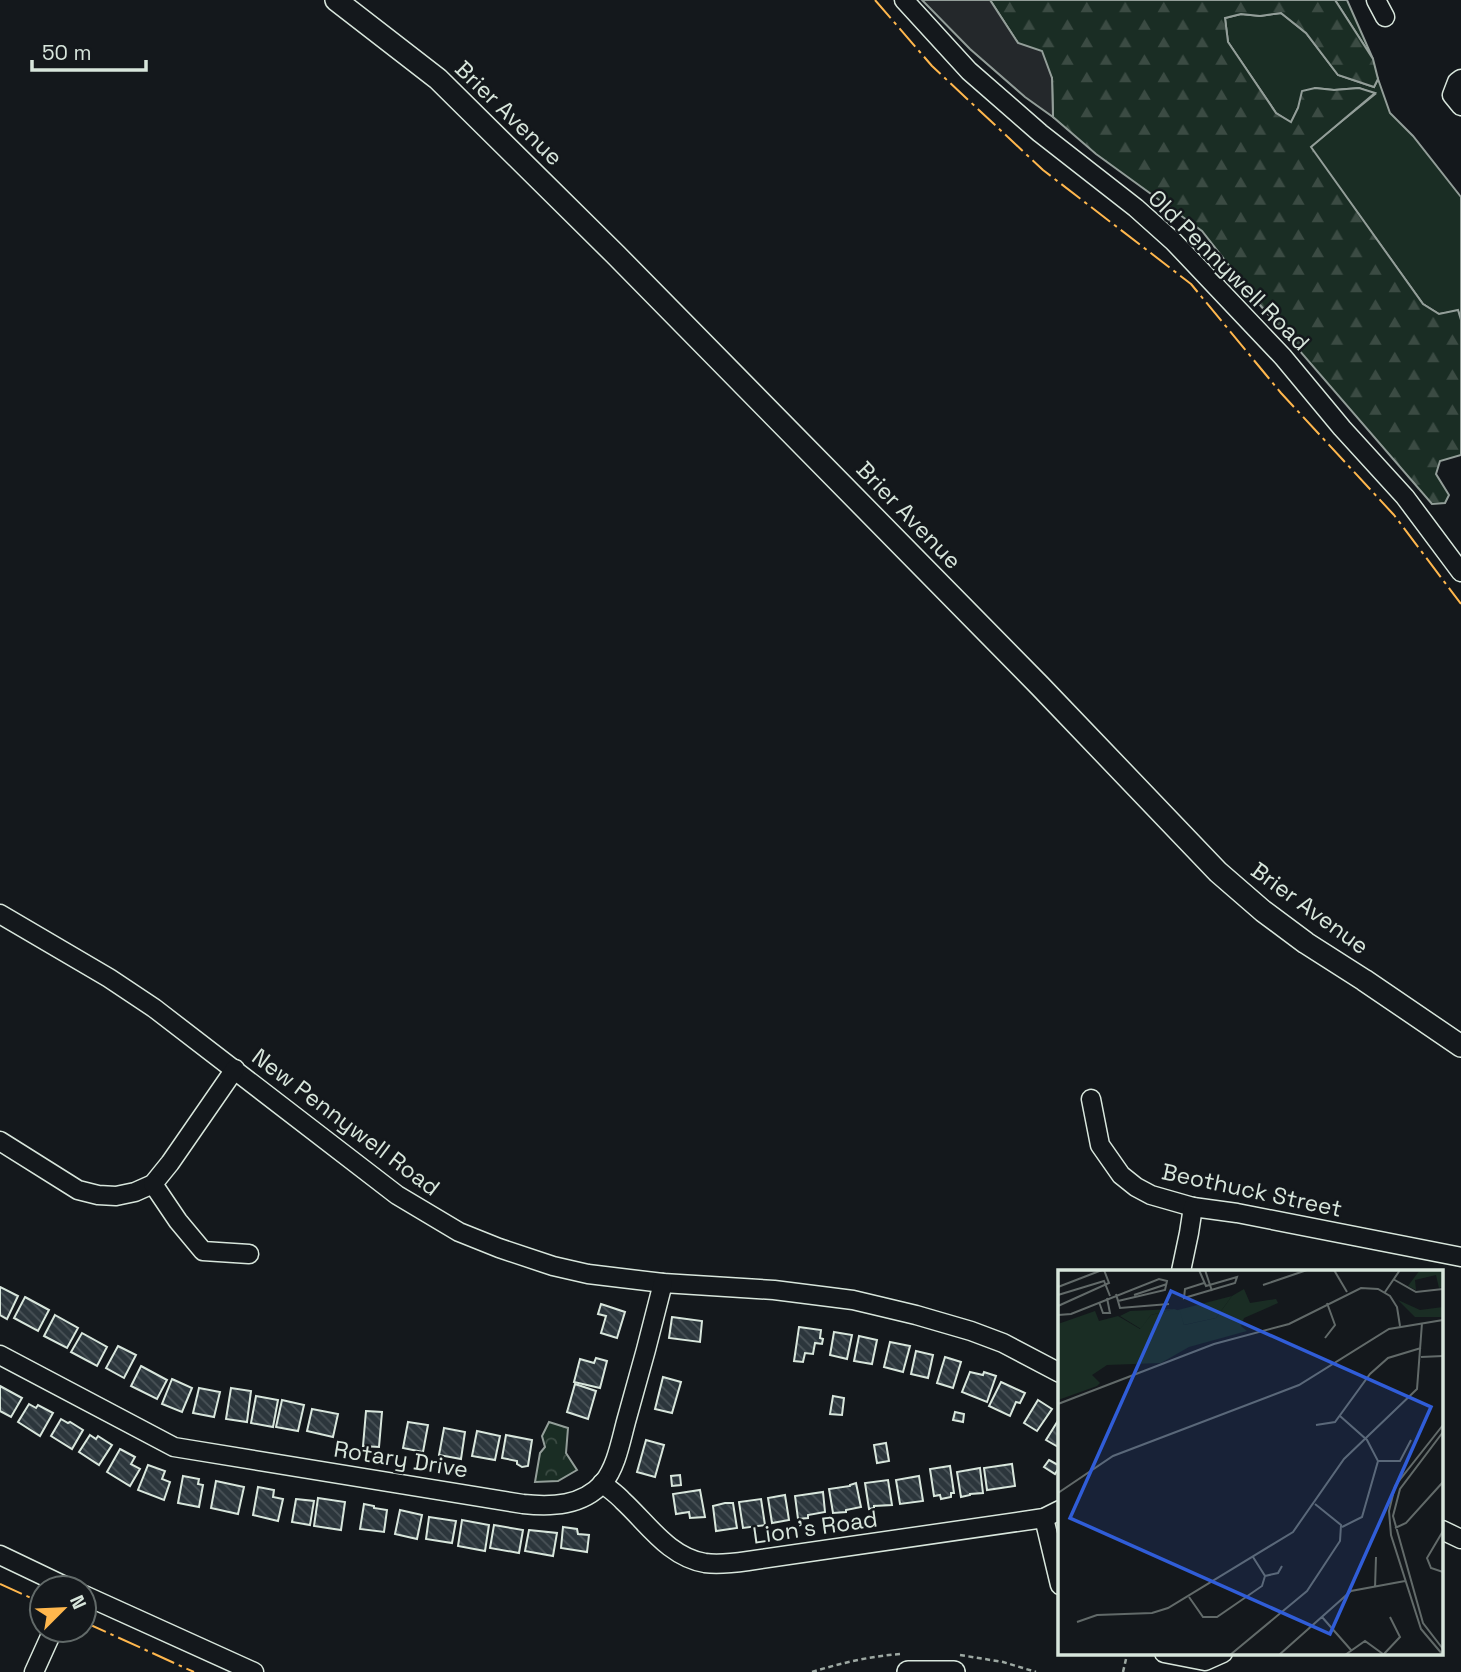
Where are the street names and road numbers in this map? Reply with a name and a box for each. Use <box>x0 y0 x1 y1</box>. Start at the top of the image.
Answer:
street label: Brier Avenue <box>449 54 569 172</box>
street label: Old Pennywell Road <box>1142 183 1316 357</box>
street label: Brier Avenue <box>850 455 968 575</box>
street label: Brier Avenue <box>1245 855 1375 961</box>
street label: New Pennywell Road <box>246 1042 446 1202</box>
street label: Beothuck Street <box>1159 1156 1345 1224</box>
street label: Rotary Drive <box>332 1434 470 1484</box>
street label: Lion's Road <box>751 1503 879 1551</box>

